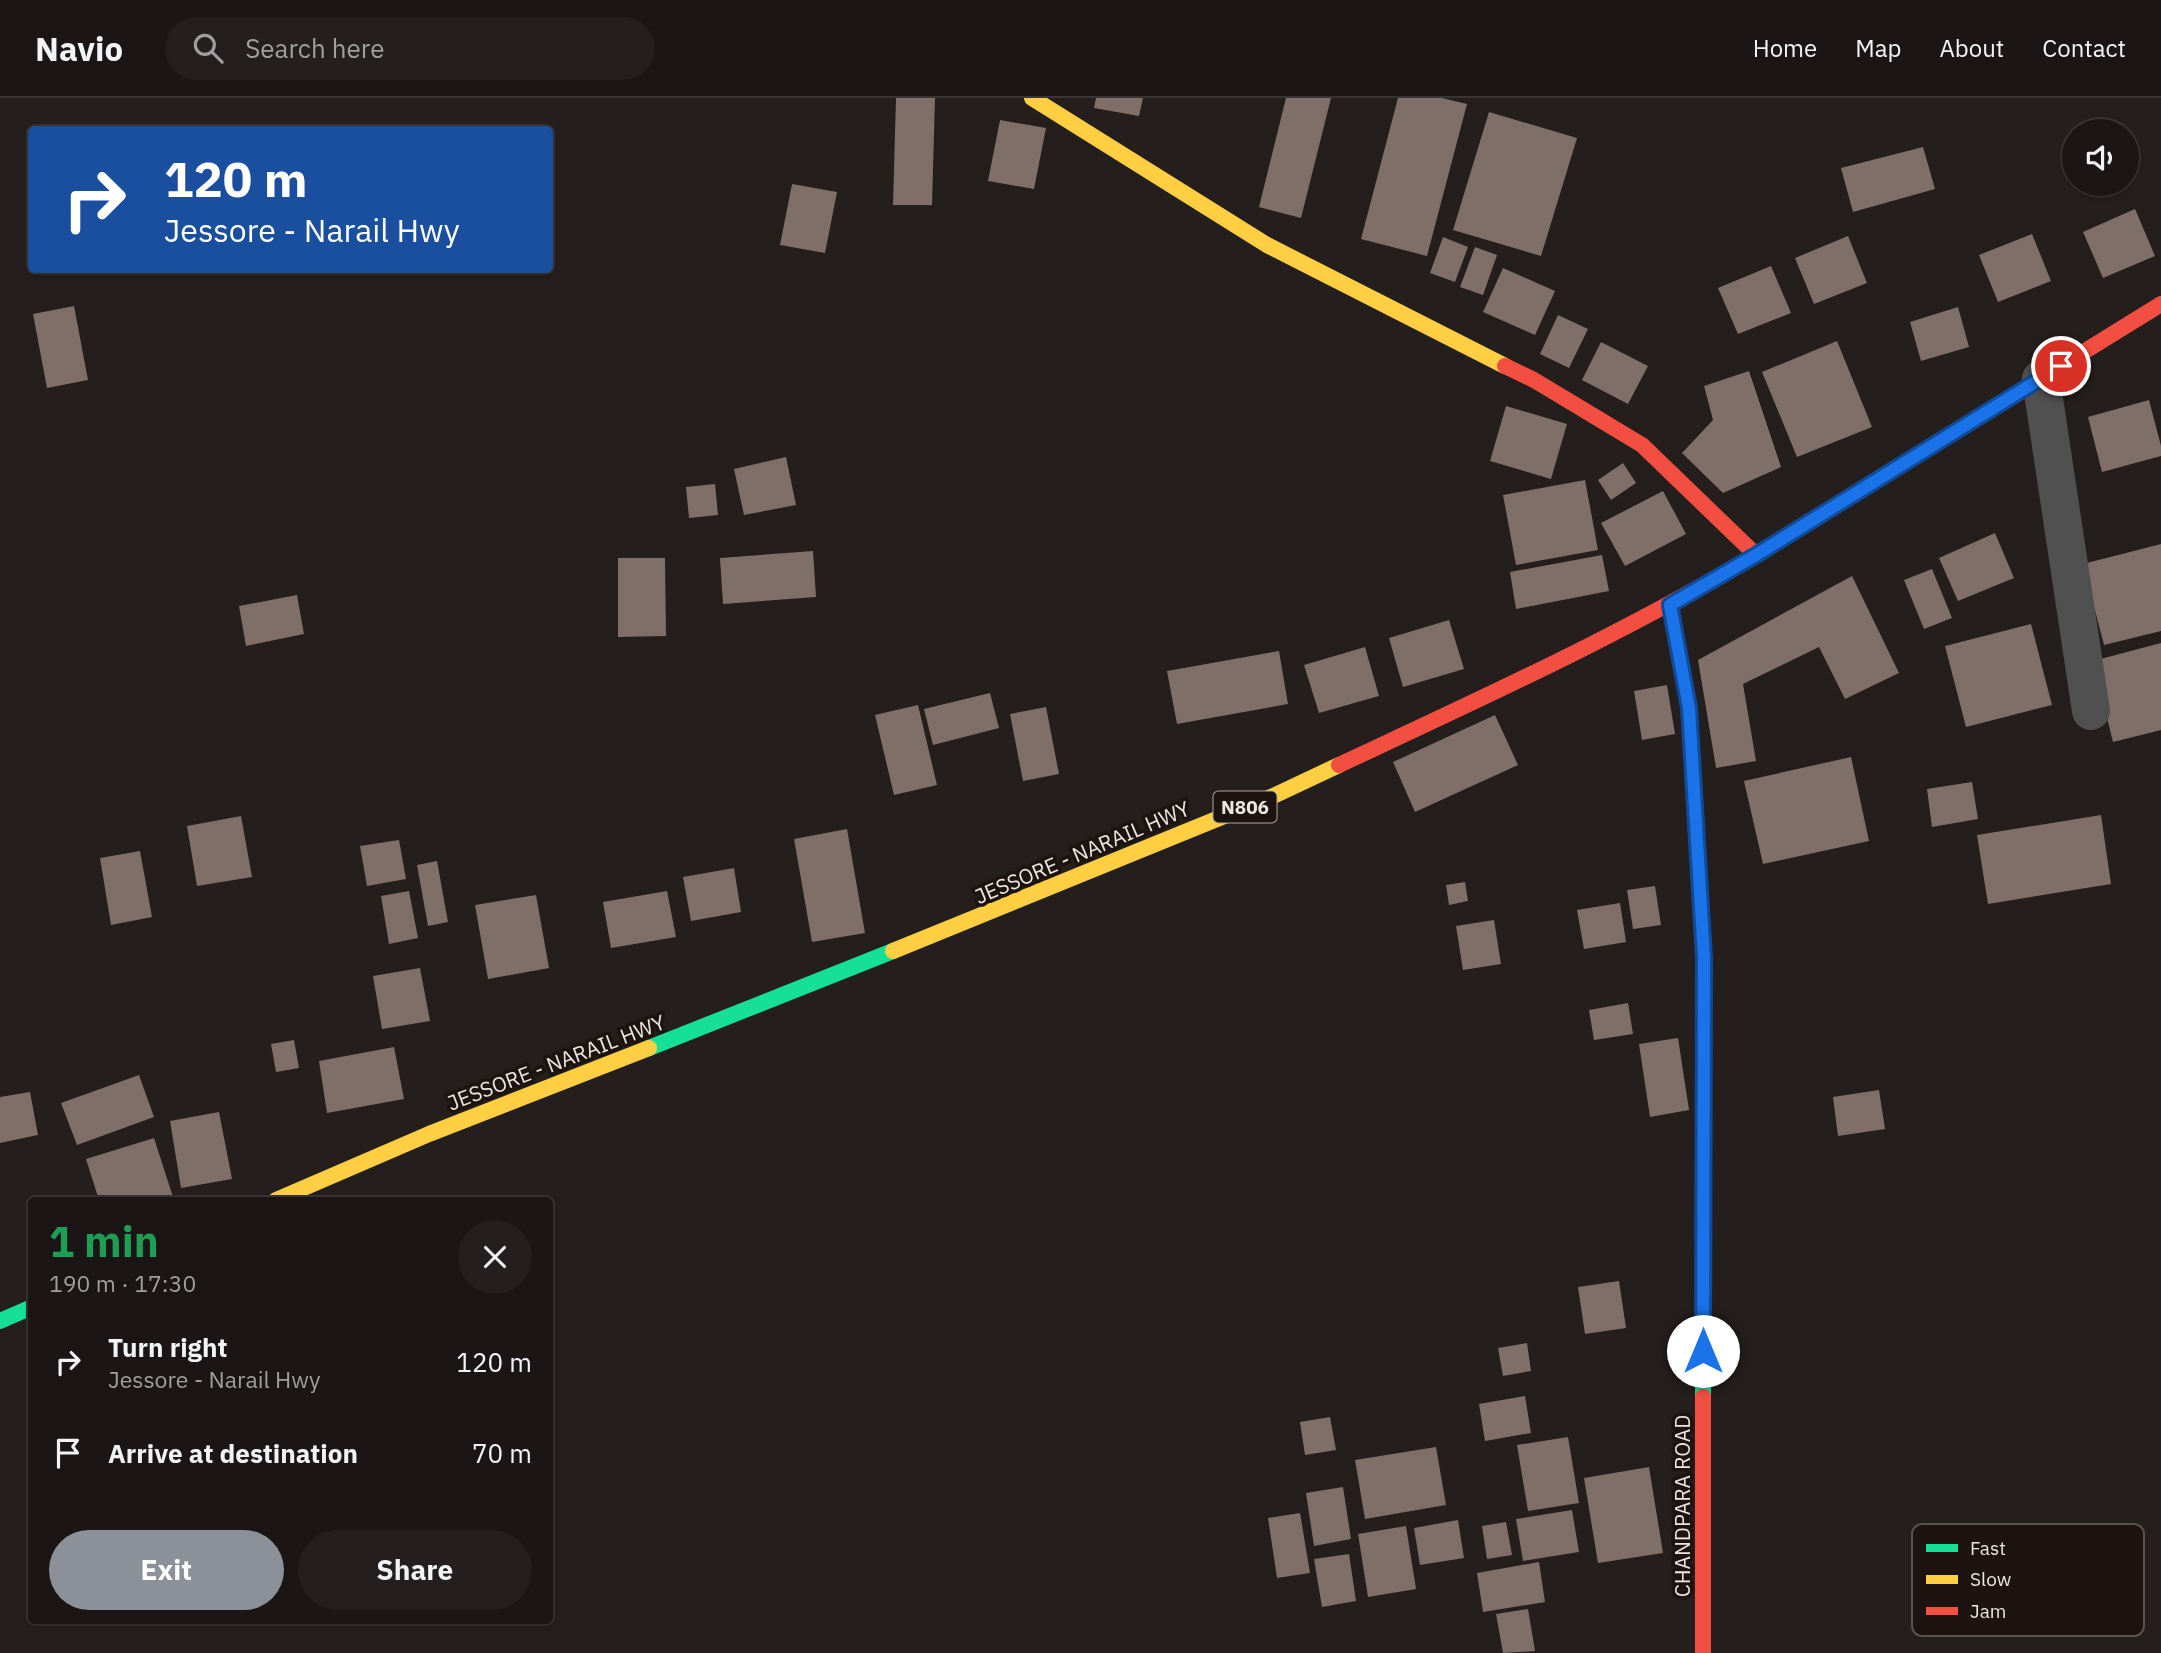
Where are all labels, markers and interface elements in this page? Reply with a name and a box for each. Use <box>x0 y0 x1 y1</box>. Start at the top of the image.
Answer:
search box <box>165 17 655 80</box>
text: Navio <box>35 27 123 70</box>
icon: search <box>189 29 227 67</box>
text: Search here <box>245 31 385 65</box>
text: Home <box>1753 32 1817 64</box>
text: Map <box>1855 32 1901 64</box>
text: About <box>1939 32 2004 64</box>
text: Contact <box>2042 32 2126 64</box>
map controls <box>2062 119 2139 196</box>
button: sound <box>2062 119 2139 196</box>
text: 120 m <box>164 147 308 210</box>
icon: right <box>49 154 140 245</box>
text: Jessore - Narail Hwy <box>164 209 460 251</box>
pin <box>2031 336 2091 396</box>
icon: arrive <box>2042 347 2080 385</box>
road number: N806 <box>1214 792 1276 822</box>
street label: JESSORE - NARAIL HWY <box>970 794 1194 910</box>
street label: JESSORE - NARAIL HWY <box>443 1007 669 1116</box>
text: 1 min <box>49 1214 159 1269</box>
button: close <box>458 1220 532 1294</box>
text: 190 m · 17:30 <box>49 1268 196 1298</box>
position arrow <box>1666 1314 1740 1388</box>
text: Turn right <box>108 1330 227 1364</box>
icon: right <box>49 1343 87 1381</box>
text: 120 m <box>456 1345 532 1379</box>
text: Jessore - Narail Hwy <box>108 1364 321 1394</box>
street label: CHANDPARA ROAD <box>1668 1415 1696 1597</box>
icon: arrive <box>49 1434 87 1472</box>
text: Arrive at destination <box>108 1436 358 1470</box>
text: 70 m <box>472 1436 532 1470</box>
legend <box>1912 1524 2144 1636</box>
button: Exit <box>49 1530 284 1610</box>
button: Share <box>298 1530 532 1610</box>
text: Fast <box>1970 1536 2006 1560</box>
text: Slow <box>1970 1567 2011 1591</box>
text: Jam <box>1970 1599 2006 1623</box>

